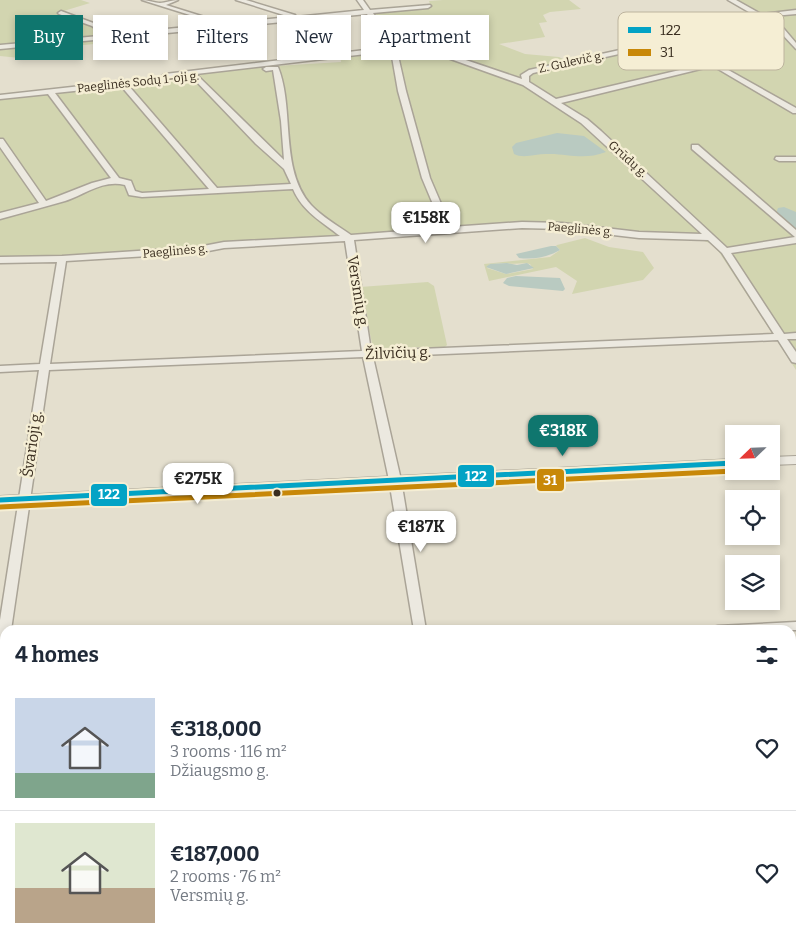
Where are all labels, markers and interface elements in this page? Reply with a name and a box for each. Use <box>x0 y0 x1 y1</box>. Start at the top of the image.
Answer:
legend <box>618 12 784 70</box>
chip: Buy <box>15 15 83 60</box>
chip: Rent <box>93 15 168 60</box>
chip: Filters <box>178 15 267 60</box>
chip: New <box>277 15 351 60</box>
chip: Apartment <box>361 15 489 60</box>
text: 122 <box>660 22 681 39</box>
text: 31 <box>660 44 674 61</box>
street label: Z. Gulevič g. <box>537 48 605 76</box>
street label: Paeglinės Sodų 1-oji g. <box>76 69 200 95</box>
street label: Grūdų g. <box>606 138 650 180</box>
pin: €158K <box>391 202 461 244</box>
text: €158K <box>402 208 450 227</box>
street label: Paeglinės g. <box>547 219 613 239</box>
street label: Paeglinės g. <box>142 241 208 261</box>
street label: Versmių g. <box>343 254 373 330</box>
street label: Žilvičių g. <box>365 343 431 363</box>
street label: Švarioji g. <box>18 410 46 478</box>
pin: €318K <box>528 414 598 457</box>
text: €318K <box>539 421 587 440</box>
north arrow <box>725 425 780 480</box>
map controls <box>725 425 780 610</box>
pin: €275K <box>163 462 233 505</box>
line badge: 122 <box>457 464 495 488</box>
text: 122 <box>465 468 487 485</box>
line badge: 31 <box>536 468 565 492</box>
text: €275K <box>174 469 222 488</box>
text: 31 <box>543 472 557 489</box>
line badge: 122 <box>90 483 128 507</box>
text: 122 <box>98 486 120 503</box>
unlabelled marker <box>272 488 282 498</box>
button: locate <box>725 490 780 545</box>
pin: €187K <box>386 510 456 553</box>
text: €187K <box>397 517 445 536</box>
button: layers <box>725 555 780 610</box>
icon: filters <box>753 641 781 669</box>
text: 4 homes <box>15 642 99 668</box>
text: €318,000 <box>170 716 262 742</box>
icon: home <box>55 718 115 778</box>
icon: heart <box>753 734 781 762</box>
text: 3 rooms · 116 m² <box>170 742 287 761</box>
text: Džiaugsmo g. <box>170 761 269 780</box>
text: €187,000 <box>170 841 260 867</box>
icon: home <box>55 843 115 903</box>
icon: heart <box>753 859 781 887</box>
text: 2 rooms · 76 m² <box>170 867 281 886</box>
text: Versmių g. <box>170 886 249 905</box>

